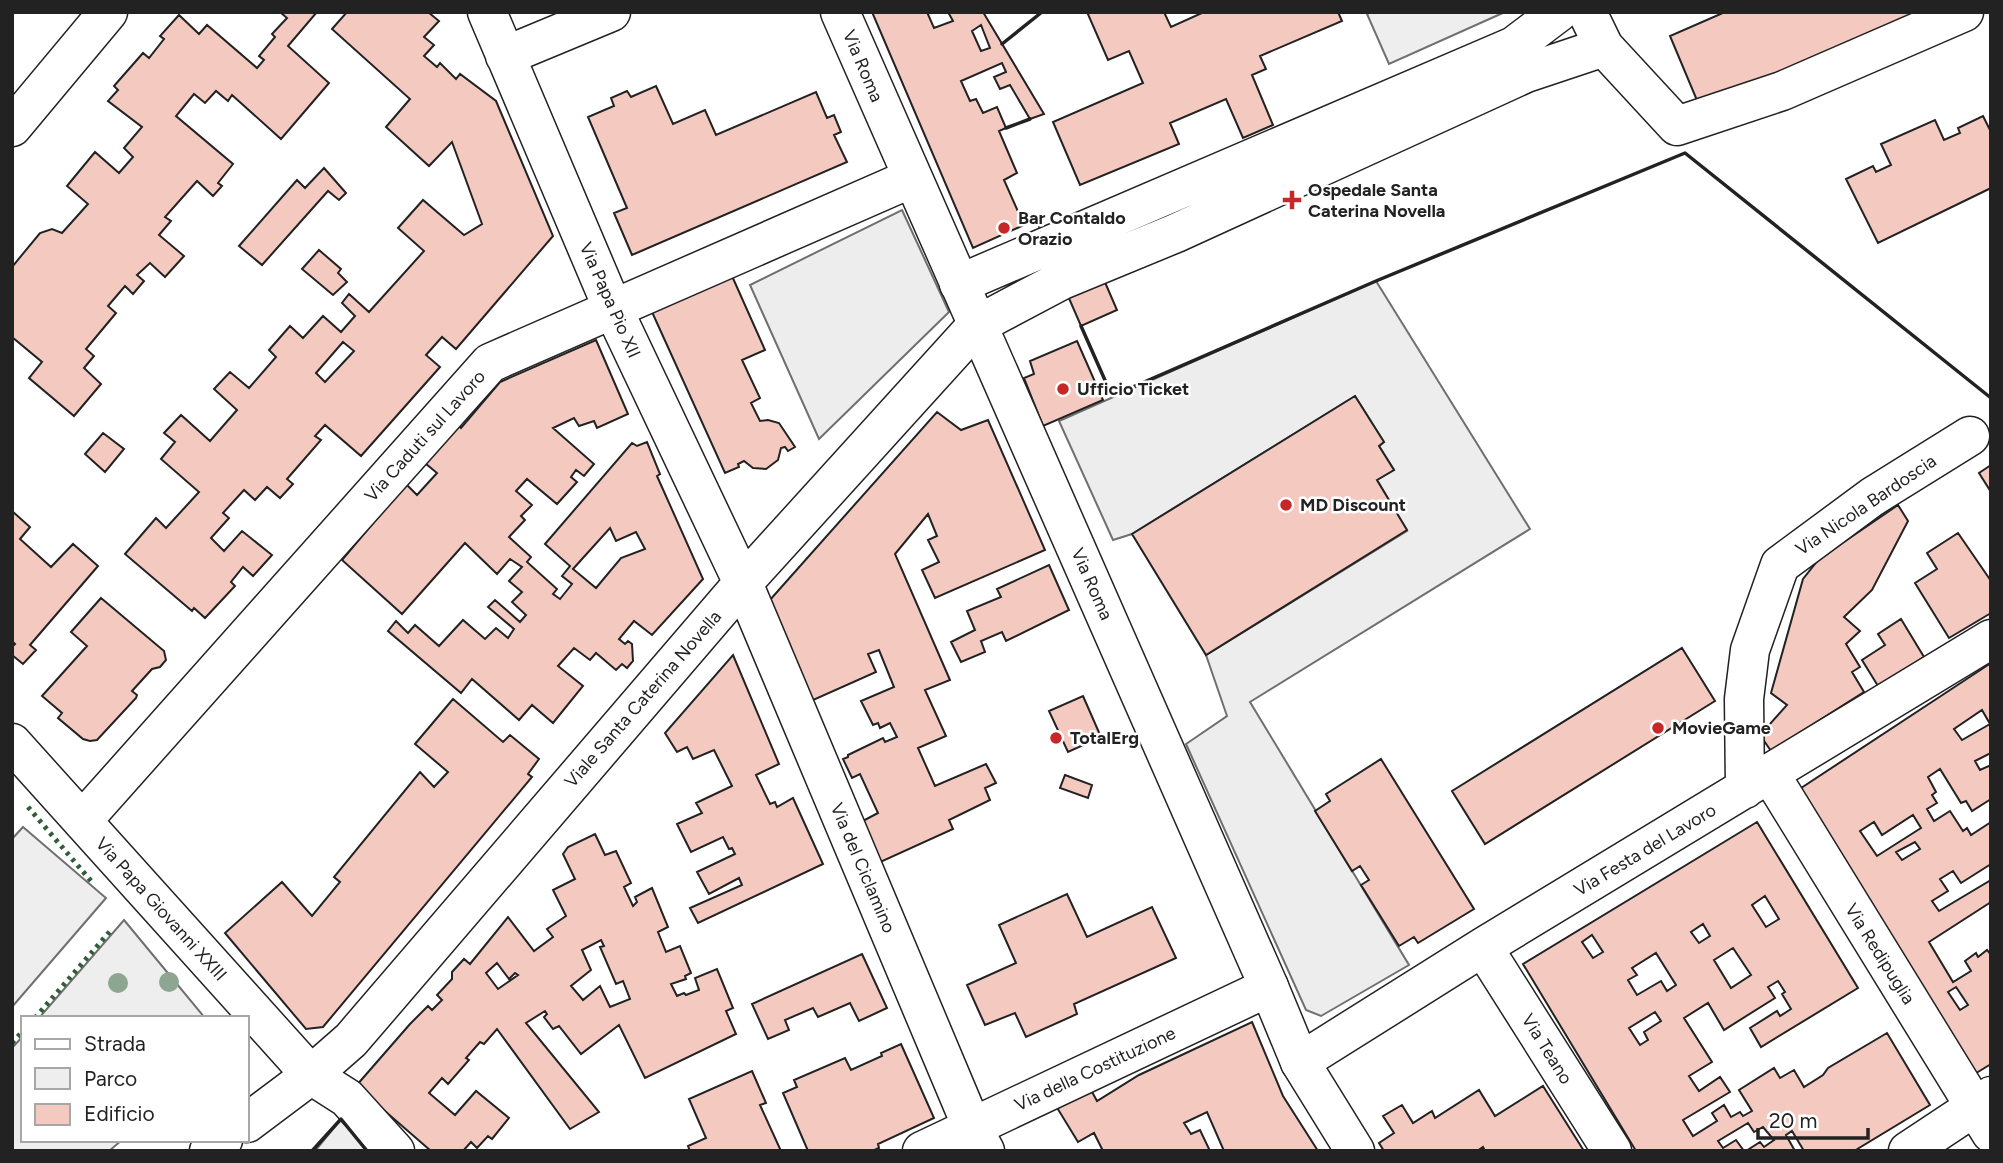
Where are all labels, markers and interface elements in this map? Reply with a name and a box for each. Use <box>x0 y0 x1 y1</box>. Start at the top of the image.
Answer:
street label: Via Roma <box>838 26 888 106</box>
place label: Ospedale Santa Caterina Novella <box>1308 179 1445 222</box>
marker: Ospedale Santa Caterina Novella <box>1282 190 1302 210</box>
place label: Bar Contaldo Orazio <box>1018 207 1126 250</box>
marker: Bar Contaldo Orazio <box>996 220 1012 236</box>
street label: Via Papa Pio XII <box>575 239 645 361</box>
street label: Via Caduti sul Lavoro <box>360 366 490 506</box>
place label: Ufficio Ticket <box>1077 378 1189 400</box>
marker: Ufficio Ticket <box>1055 381 1071 397</box>
street label: Via Nicola Bardoscia <box>1791 450 1941 560</box>
place label: MD Discount <box>1300 494 1406 516</box>
marker: MD Discount <box>1278 497 1294 513</box>
street label: Via Roma <box>1066 545 1118 623</box>
street label: Viale Santa Caterina Novella <box>560 606 726 792</box>
place label: MovieGame <box>1672 717 1771 739</box>
marker: MovieGame <box>1650 720 1666 736</box>
place label: TotalErg <box>1070 727 1139 749</box>
marker: TotalErg <box>1048 730 1064 746</box>
street label: Via Festa del Lavoro <box>1570 799 1720 901</box>
street label: Via del Ciclamino <box>826 800 900 936</box>
street label: Via Papa Giovanni XXIII <box>91 833 231 985</box>
street label: Via Redipuglia <box>1840 900 1920 1008</box>
street label: Via Teano <box>1517 1010 1577 1088</box>
legend <box>21 1016 248 1142</box>
street label: Via della Costituzione <box>1011 1022 1179 1116</box>
text: Strada <box>84 1031 146 1056</box>
text: Parco <box>84 1066 137 1091</box>
scale bar <box>1758 1096 1868 1140</box>
text: Edificio <box>84 1101 155 1126</box>
text: 20 m <box>1769 1108 1817 1133</box>

